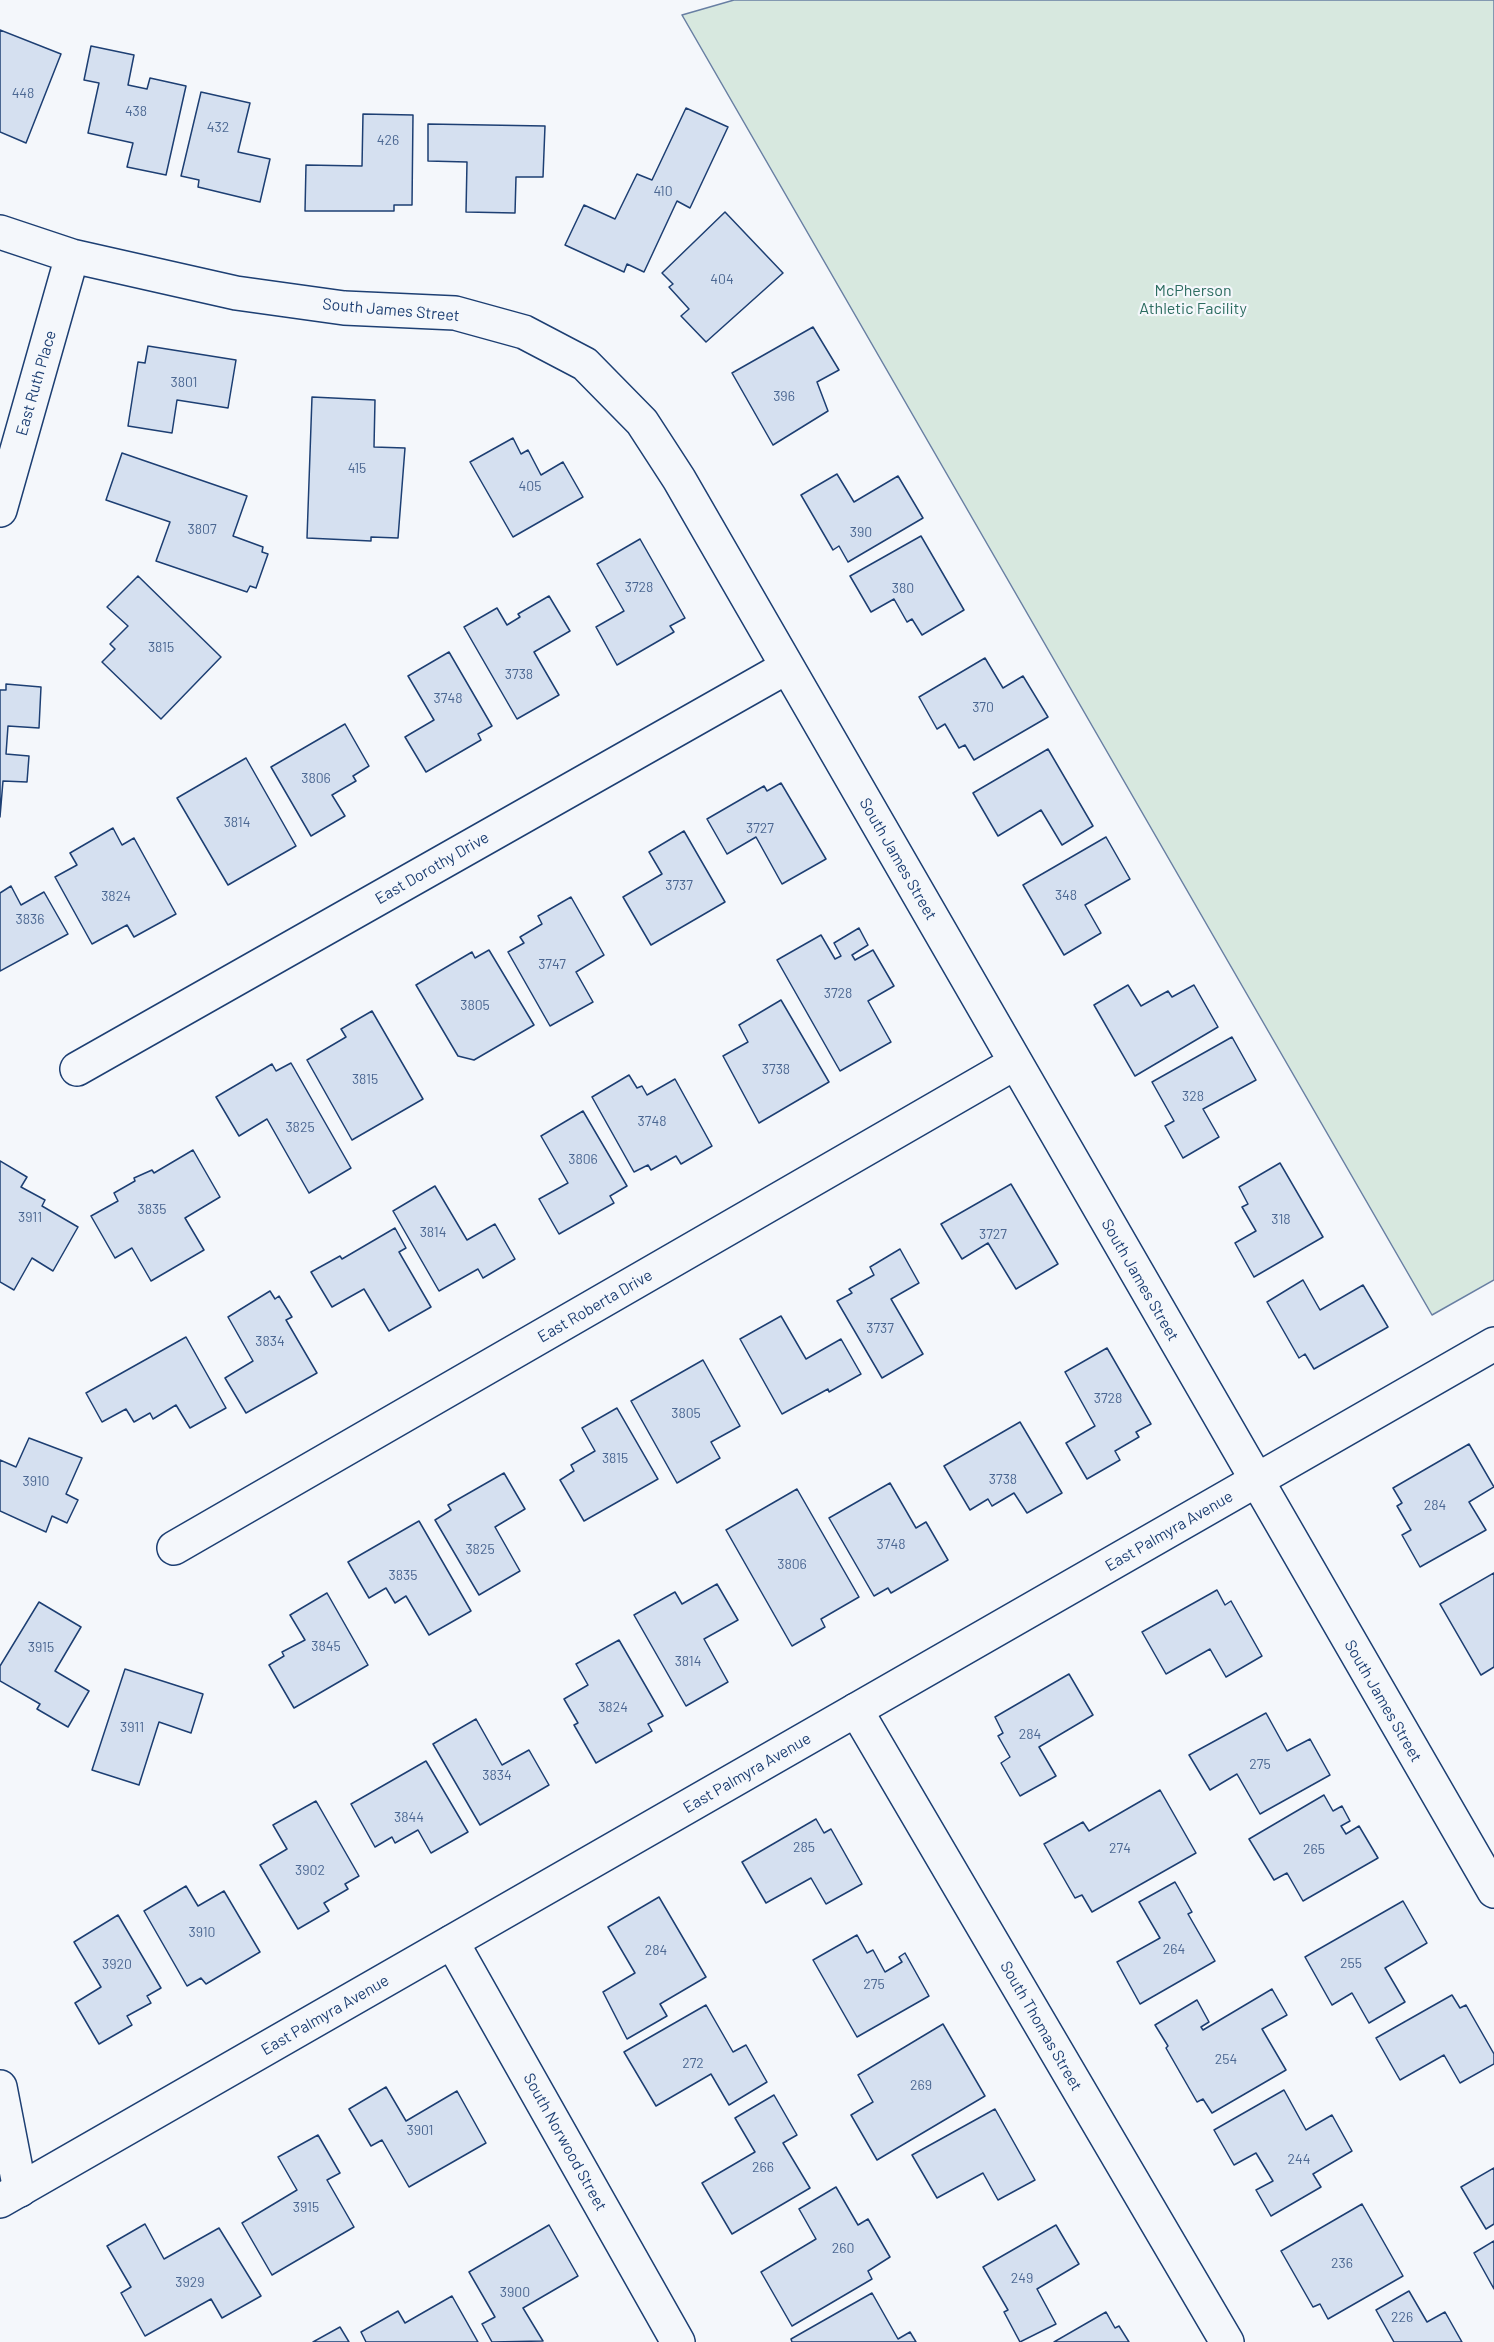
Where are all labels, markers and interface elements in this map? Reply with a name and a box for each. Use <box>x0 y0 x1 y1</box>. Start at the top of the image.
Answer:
house number: 448 <box>12 85 34 101</box>
house number: 438 <box>125 103 147 119</box>
house number: 432 <box>207 119 229 135</box>
house number: 426 <box>377 132 399 148</box>
house number: 410 <box>653 183 673 199</box>
house number: 404 <box>710 271 734 287</box>
park label: McPherson Athletic Facility <box>1139 281 1247 319</box>
street label: South James Street <box>322 294 460 326</box>
street label: East Ruth Place <box>12 328 60 438</box>
house number: 3801 <box>171 374 197 390</box>
house number: 396 <box>773 388 795 404</box>
house number: 415 <box>348 460 366 476</box>
house number: 405 <box>519 478 541 494</box>
house number: 3807 <box>187 521 217 537</box>
house number: 390 <box>850 524 872 540</box>
house number: 3728 <box>625 579 653 595</box>
house number: 380 <box>892 580 914 596</box>
house number: 3815 <box>148 639 174 655</box>
house number: 3738 <box>505 666 533 682</box>
house number: 3748 <box>434 690 462 706</box>
house number: 370 <box>972 699 994 715</box>
house number: 3806 <box>301 770 331 786</box>
street label: South James Street <box>855 795 941 923</box>
house number: 3814 <box>224 814 250 830</box>
house number: 3727 <box>746 820 774 836</box>
street label: East Dorothy Drive <box>372 828 492 908</box>
house number: 3737 <box>665 877 693 893</box>
house number: 348 <box>1055 887 1077 903</box>
house number: 3824 <box>101 888 131 904</box>
house number: 3836 <box>16 911 44 927</box>
house number: 3747 <box>538 956 566 972</box>
house number: 3728 <box>824 985 852 1001</box>
house number: 3805 <box>460 997 490 1013</box>
house number: 3738 <box>762 1061 790 1077</box>
house number: 3815 <box>352 1071 378 1087</box>
house number: 328 <box>1182 1088 1204 1104</box>
house number: 3748 <box>638 1113 666 1129</box>
house number: 3825 <box>285 1119 315 1135</box>
house number: 3806 <box>568 1151 598 1167</box>
house number: 3835 <box>138 1201 166 1217</box>
house number: 3911 <box>18 1209 42 1225</box>
house number: 318 <box>1271 1211 1291 1227</box>
street label: South James Street <box>1097 1216 1183 1344</box>
house number: 3814 <box>420 1224 446 1240</box>
house number: 3727 <box>979 1226 1007 1242</box>
street label: East Roberta Drive <box>534 1265 656 1347</box>
house number: 3737 <box>866 1320 894 1336</box>
house number: 3834 <box>255 1333 285 1349</box>
house number: 3728 <box>1094 1390 1122 1406</box>
house number: 3805 <box>671 1405 701 1421</box>
house number: 3815 <box>602 1450 628 1466</box>
house number: 3738 <box>989 1471 1017 1487</box>
house number: 3910 <box>22 1473 50 1489</box>
street label: East Palmyra Avenue <box>1102 1487 1236 1575</box>
house number: 284 <box>1424 1497 1446 1513</box>
house number: 3748 <box>877 1536 905 1552</box>
house number: 3825 <box>465 1541 495 1557</box>
house number: 3806 <box>777 1556 807 1572</box>
house number: 3835 <box>389 1567 417 1583</box>
street label: South James Street <box>1340 1637 1426 1765</box>
house number: 3845 <box>311 1638 341 1654</box>
house number: 3915 <box>28 1639 54 1655</box>
house number: 3814 <box>675 1653 701 1669</box>
house number: 3824 <box>598 1699 628 1715</box>
house number: 3911 <box>120 1719 144 1735</box>
house number: 284 <box>1019 1726 1041 1742</box>
street label: East Palmyra Avenue <box>680 1729 814 1817</box>
house number: 275 <box>1249 1756 1271 1772</box>
house number: 3834 <box>482 1767 512 1783</box>
house number: 3844 <box>394 1809 424 1825</box>
house number: 285 <box>793 1839 815 1855</box>
house number: 274 <box>1109 1840 1131 1856</box>
house number: 265 <box>1303 1841 1325 1857</box>
house number: 3902 <box>295 1862 325 1878</box>
house number: 3910 <box>188 1924 216 1940</box>
house number: 264 <box>1163 1941 1185 1957</box>
house number: 284 <box>645 1942 667 1958</box>
house number: 255 <box>1340 1955 1362 1971</box>
house number: 3920 <box>102 1956 132 1972</box>
street label: South Thomas Street <box>996 1958 1086 2094</box>
street label: East Palmyra Avenue <box>258 1971 392 2059</box>
house number: 275 <box>863 1976 885 1992</box>
house number: 254 <box>1215 2051 1237 2067</box>
house number: 272 <box>682 2055 704 2071</box>
street label: South Norwood Street <box>519 2070 611 2214</box>
house number: 269 <box>910 2077 932 2093</box>
house number: 3901 <box>407 2122 433 2138</box>
house number: 244 <box>1288 2151 1310 2167</box>
house number: 266 <box>752 2159 774 2175</box>
house number: 3915 <box>293 2199 319 2215</box>
house number: 260 <box>832 2240 854 2256</box>
house number: 236 <box>1331 2255 1353 2271</box>
house number: 249 <box>1011 2270 1033 2286</box>
house number: 3929 <box>175 2274 205 2290</box>
house number: 3900 <box>500 2284 530 2300</box>
house number: 226 <box>1391 2309 1413 2325</box>

